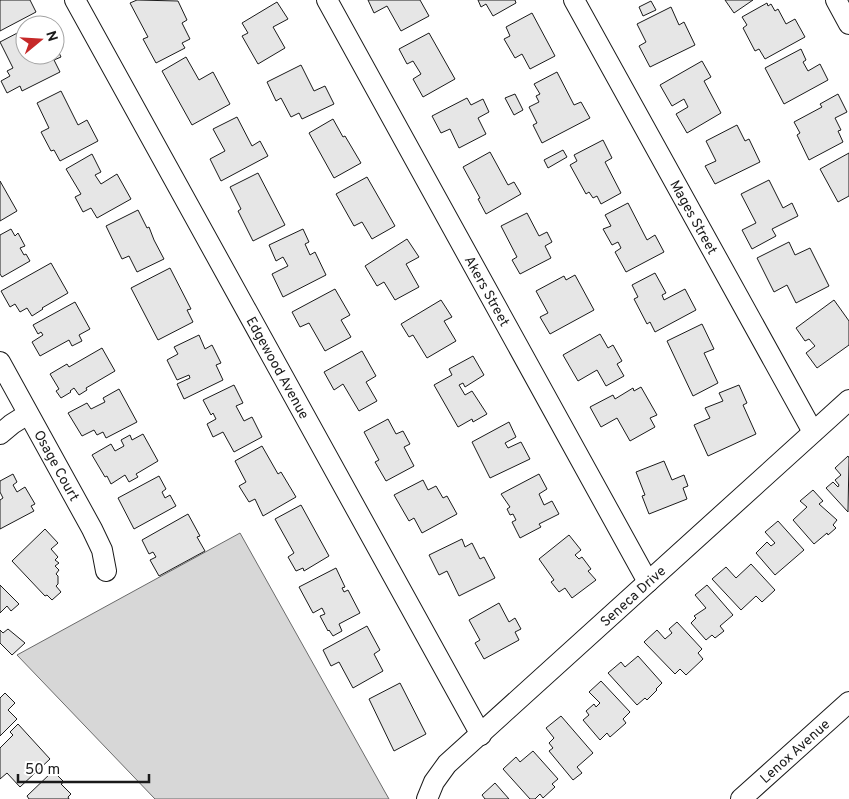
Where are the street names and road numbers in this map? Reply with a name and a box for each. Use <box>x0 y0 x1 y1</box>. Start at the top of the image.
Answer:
street label: Mages Street <box>665 178 720 258</box>
street label: Akers Street <box>460 253 512 330</box>
street label: Edgewood Avenue <box>242 314 312 423</box>
street label: Osage Court <box>29 428 82 505</box>
street label: Seneca Drive <box>597 563 670 631</box>
street label: Lenox Avenue <box>757 716 834 788</box>

